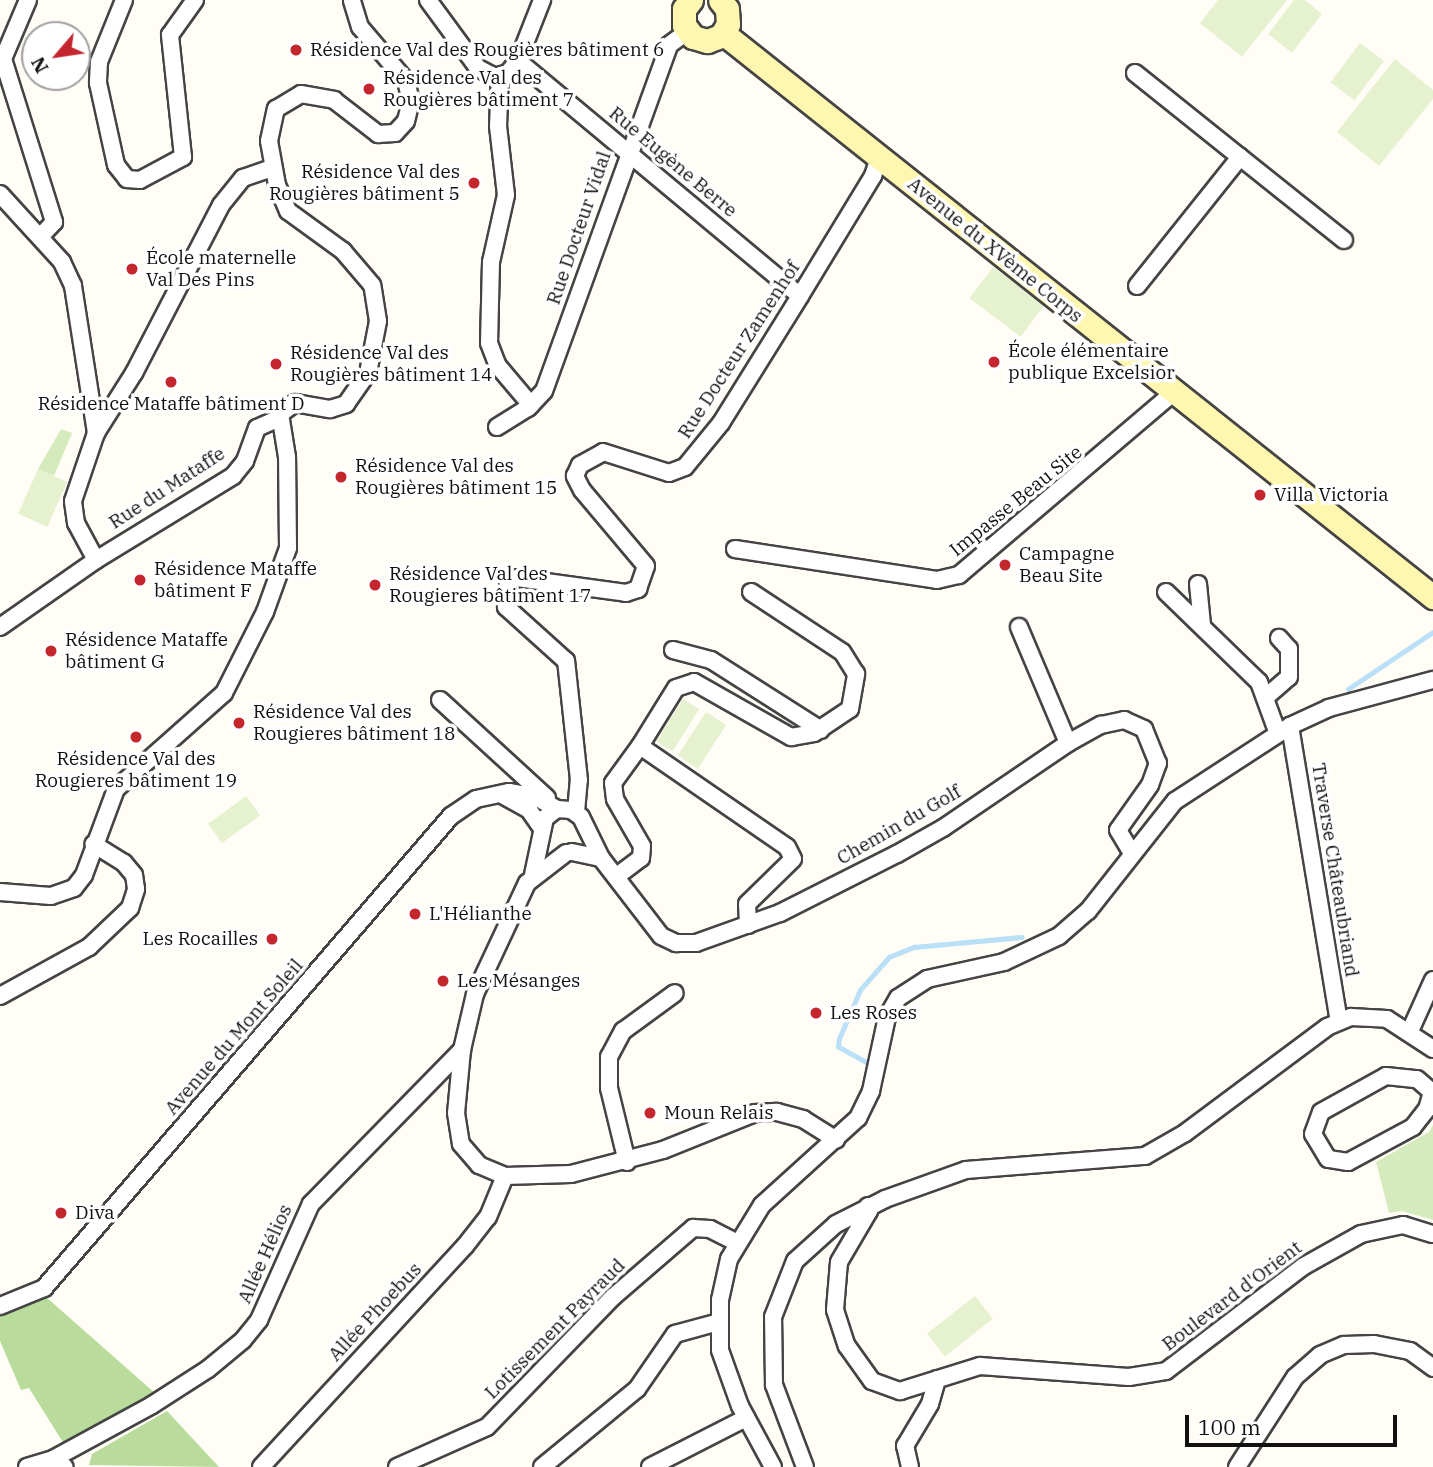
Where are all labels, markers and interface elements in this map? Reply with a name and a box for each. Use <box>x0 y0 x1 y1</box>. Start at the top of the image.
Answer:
north arrow <box>21 21 91 91</box>
place label: Résidence Val des Rougières bâtiment 6 <box>310 39 664 61</box>
marker: Résidence Val des Rougières bâtiment 6 <box>288 42 304 58</box>
text: N <box>25 53 54 78</box>
place label: Résidence Val des Rougières bâtiment 7 <box>383 67 574 111</box>
marker: Résidence Val des Rougières bâtiment 7 <box>361 81 377 97</box>
street label: Rue Eugène Berre <box>604 102 742 222</box>
street label: Rue Docteur Vidal <box>542 148 616 308</box>
place label: Résidence Val des Rougières bâtiment 5 <box>269 161 460 205</box>
street label: Avenue du XVème Corps <box>903 172 1087 328</box>
marker: Résidence Val des Rougières bâtiment 5 <box>466 175 482 191</box>
place label: École maternelle Val Des Pins <box>146 247 296 291</box>
street label: Rue Docteur Zamenhof <box>673 257 805 443</box>
marker: École maternelle Val Des Pins <box>124 261 140 277</box>
place label: École élémentaire publique Excelsior <box>1008 340 1175 384</box>
place label: Résidence Val des Rougières bâtiment 14 <box>290 342 493 386</box>
marker: École élémentaire publique Excelsior <box>986 354 1002 370</box>
marker: Résidence Val des Rougières bâtiment 14 <box>268 356 284 372</box>
marker: Résidence Mataffe bâtiment D <box>163 374 179 390</box>
place label: Résidence Mataffe bâtiment D <box>38 393 304 415</box>
street label: Impasse Beau Site <box>945 441 1087 561</box>
street label: Rue du Mataffe <box>105 442 229 534</box>
place label: Résidence Val des Rougières bâtiment 15 <box>355 455 558 499</box>
marker: Résidence Val des Rougières bâtiment 15 <box>333 469 349 485</box>
place label: Villa Victoria <box>1274 484 1389 506</box>
marker: Villa Victoria <box>1252 487 1268 503</box>
place label: Campagne Beau Site <box>1019 543 1114 587</box>
marker: Campagne Beau Site <box>997 557 1013 573</box>
place label: Résidence Mataffe bâtiment F <box>154 558 317 602</box>
place label: Résidence Val des Rougieres bâtiment 17 <box>389 563 592 607</box>
marker: Résidence Mataffe bâtiment F <box>132 572 148 588</box>
marker: Résidence Val des Rougieres bâtiment 17 <box>367 577 383 593</box>
place label: Résidence Mataffe bâtiment G <box>65 629 228 673</box>
marker: Résidence Mataffe bâtiment G <box>43 643 59 659</box>
place label: Résidence Val des Rougieres bâtiment 18 <box>253 701 456 745</box>
marker: Résidence Val des Rougieres bâtiment 18 <box>231 715 247 731</box>
marker: Résidence Val des Rougieres bâtiment 19 <box>128 729 144 745</box>
place label: Résidence Val des Rougieres bâtiment 19 <box>35 748 237 792</box>
street label: Traverse Châteaubriand <box>1307 761 1363 979</box>
street label: Chemin du Golf <box>833 780 965 870</box>
place label: L'Hélianthe <box>429 903 532 925</box>
marker: L'Hélianthe <box>407 906 423 922</box>
place label: Les Rocailles <box>142 928 258 950</box>
marker: Les Rocailles <box>264 931 280 947</box>
street label: Avenue du Mont Soleil <box>160 954 308 1120</box>
place label: Les Mésanges <box>457 970 580 992</box>
marker: Les Mésanges <box>435 973 451 989</box>
place label: Les Roses <box>830 1002 917 1024</box>
marker: Les Roses <box>808 1005 824 1021</box>
place label: Moun Relais <box>664 1102 774 1124</box>
marker: Moun Relais <box>642 1105 658 1121</box>
street label: Allée Hélios <box>233 1201 297 1307</box>
place label: Diva <box>75 1202 115 1224</box>
marker: Diva <box>53 1205 69 1221</box>
street label: Boulevard d'Orient <box>1158 1236 1306 1356</box>
street label: Lotissement Payraud <box>480 1254 630 1404</box>
street label: Allée Phoebus <box>324 1258 426 1366</box>
scale bar <box>1188 1400 1400 1444</box>
text: 100 m <box>1198 1413 1261 1441</box>

